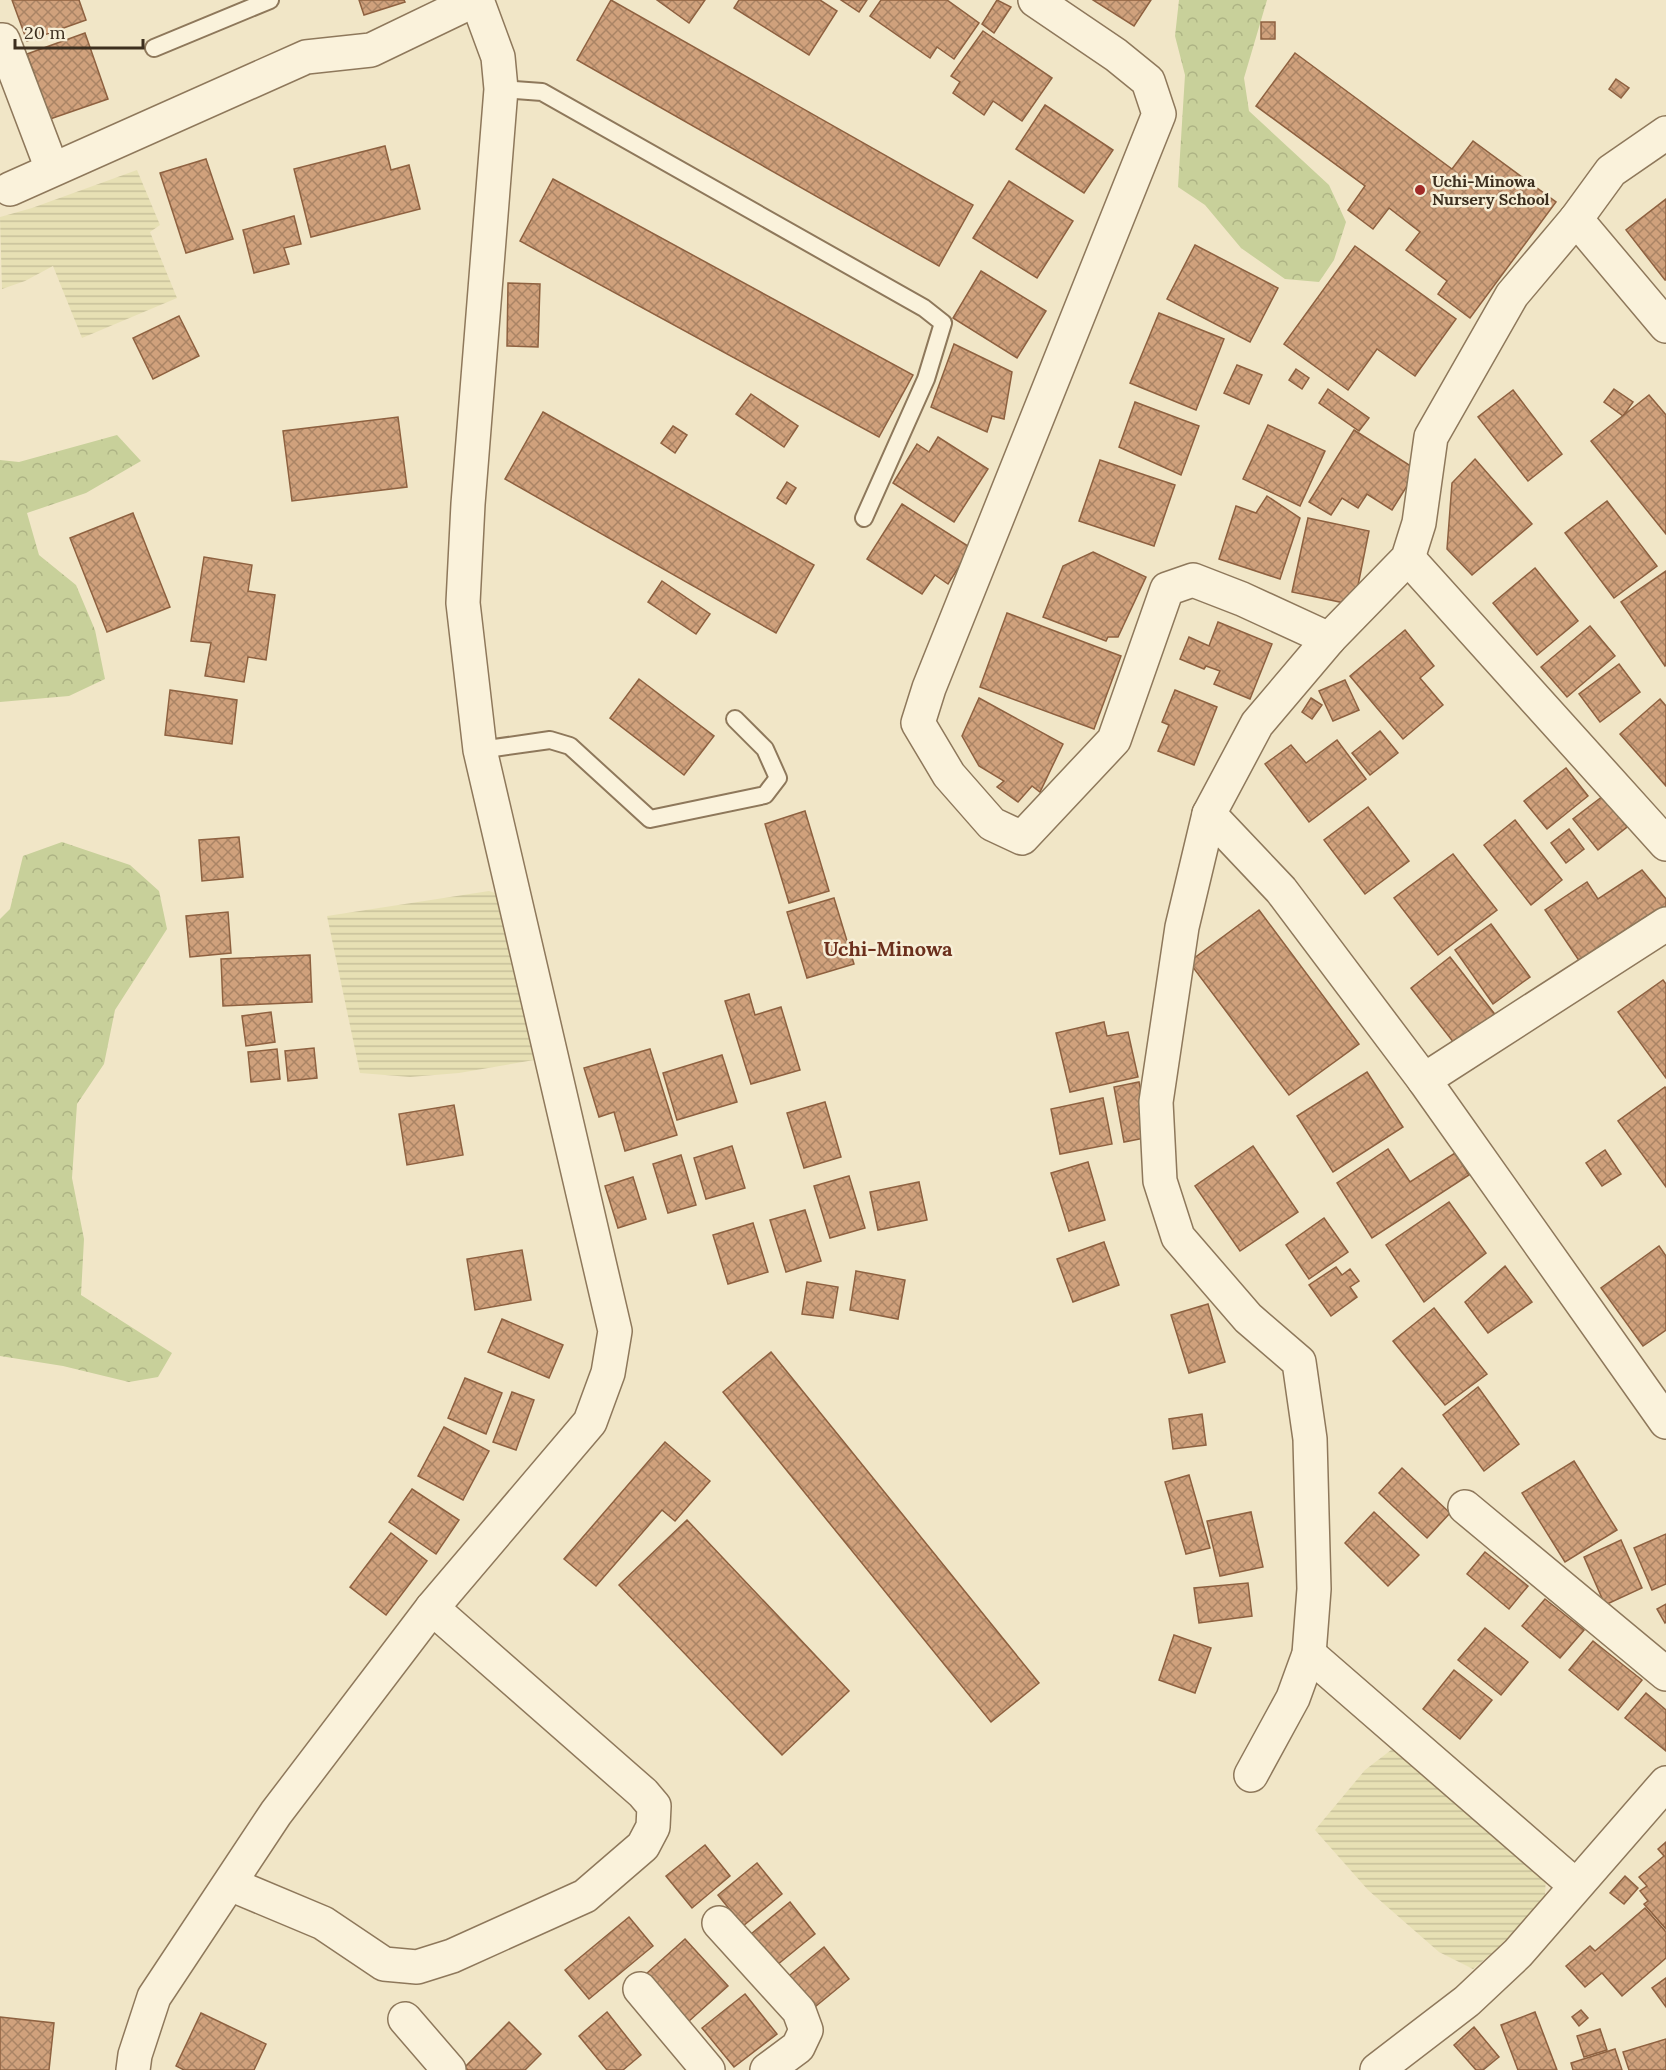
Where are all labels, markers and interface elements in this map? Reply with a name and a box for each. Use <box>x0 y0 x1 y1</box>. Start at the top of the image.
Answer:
scale bar <box>15 12 142 50</box>
text: 20 m <box>24 21 66 44</box>
place label: Uchi-Minowa Nursery School <box>1432 171 1550 209</box>
marker: Uchi-Minowa Nursery School <box>1413 183 1427 197</box>
district label: Uchi-Minowa <box>823 936 953 961</box>

